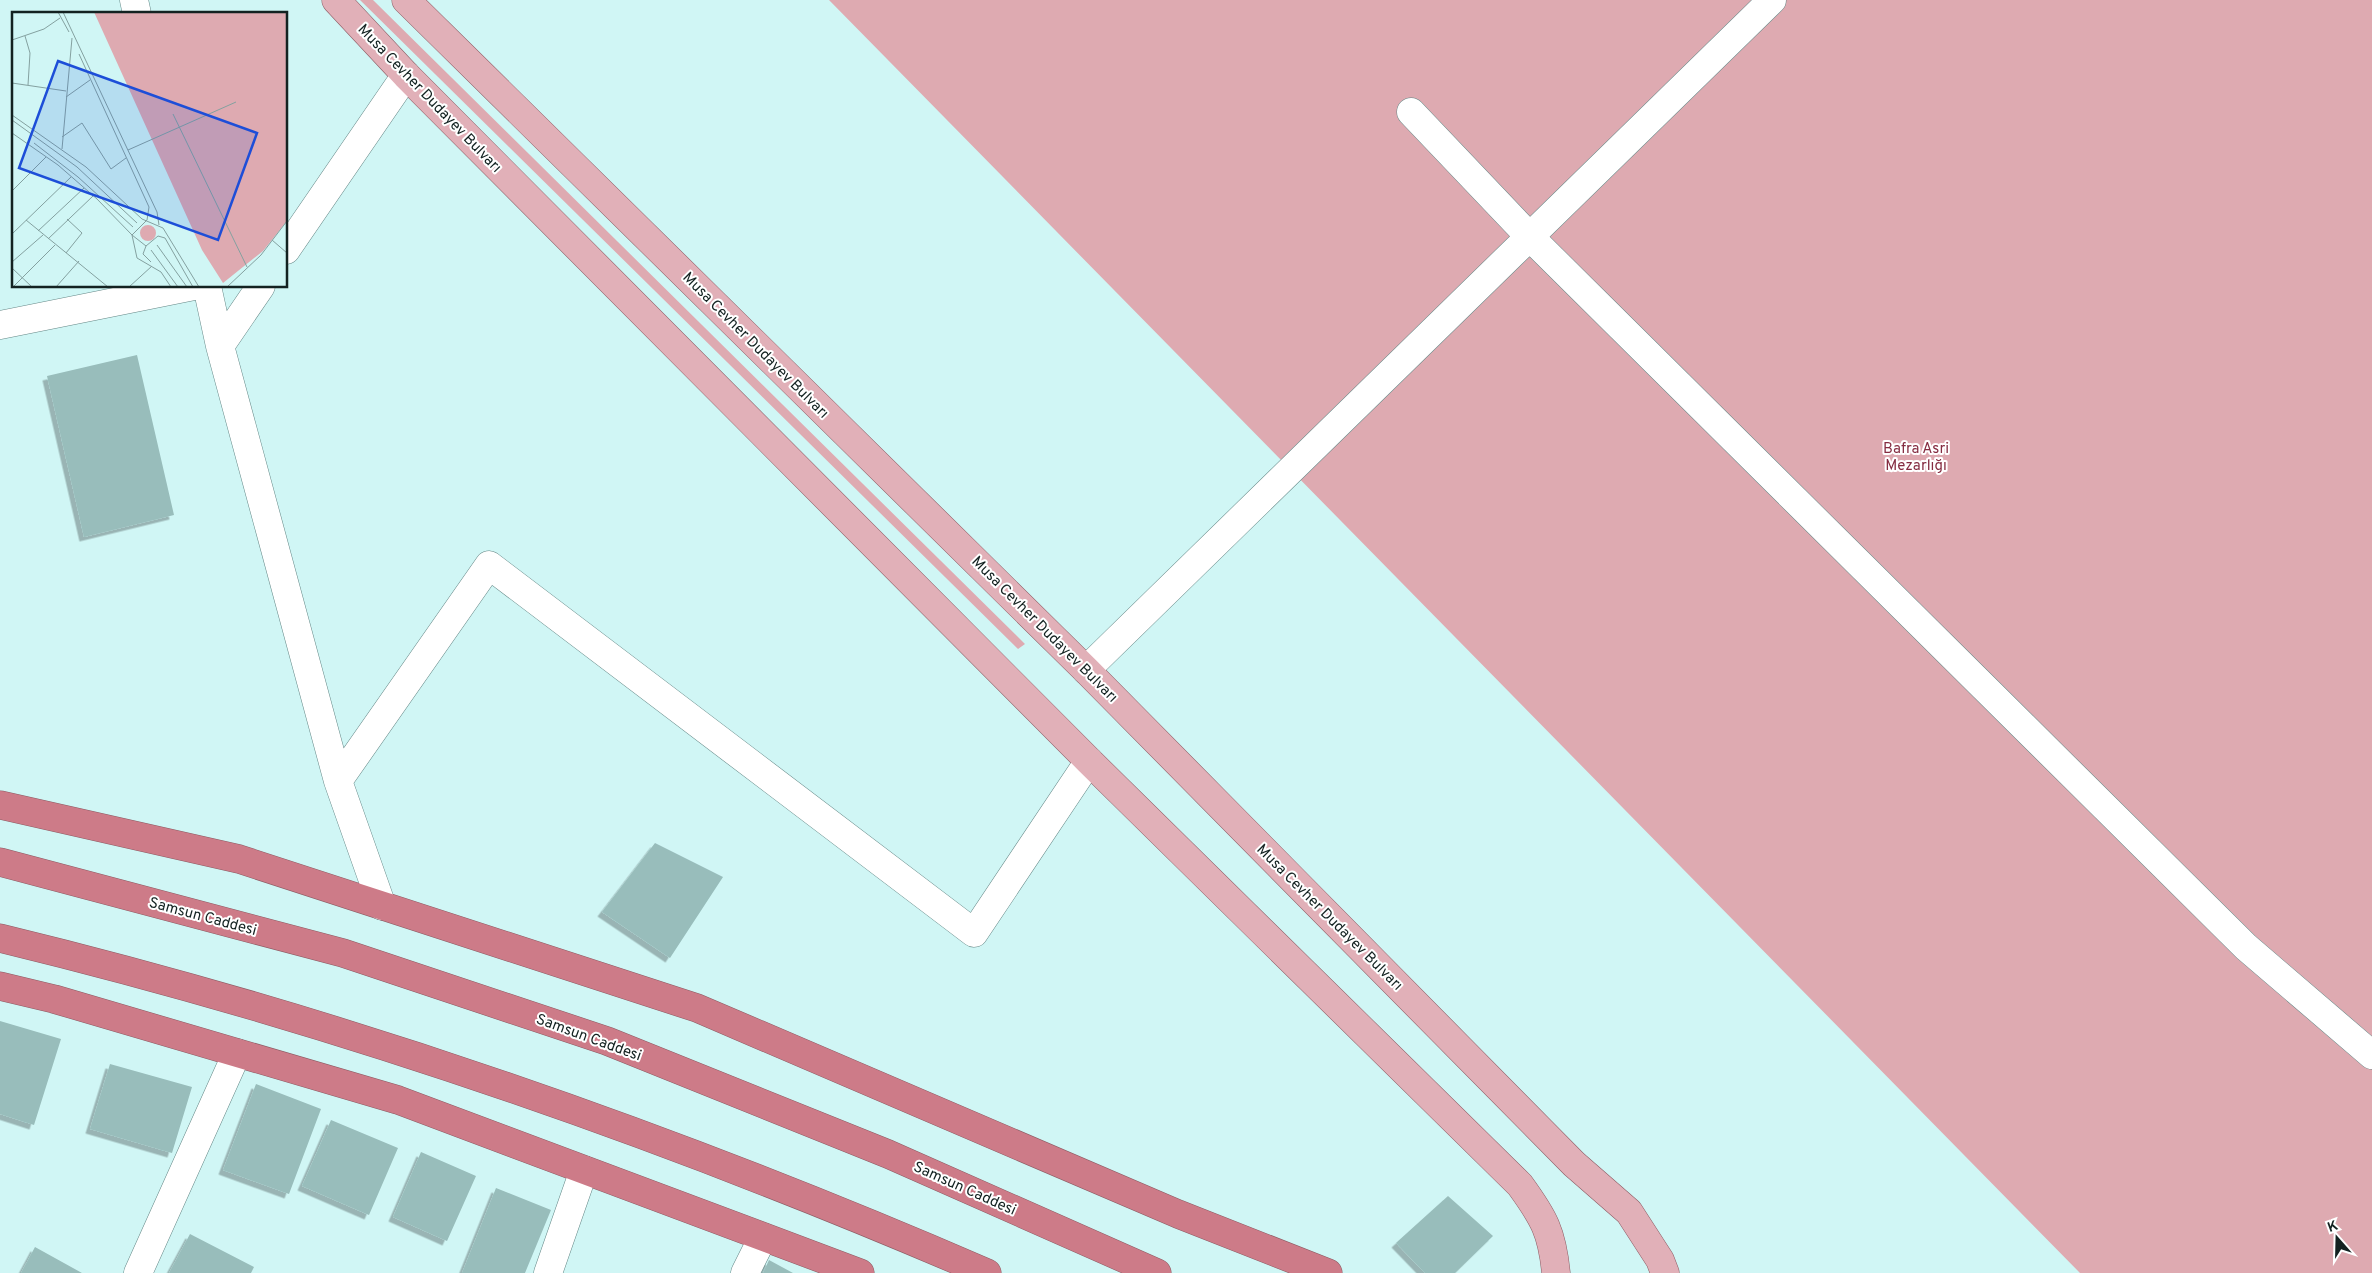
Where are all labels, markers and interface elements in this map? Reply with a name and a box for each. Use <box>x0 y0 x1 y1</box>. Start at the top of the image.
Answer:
inset map <box>12 12 288 288</box>
street label: Musa Cevher Dudayev Bulvarı <box>353 21 505 177</box>
street label: Musa Cevher Dudayev Bulvarı <box>678 269 832 423</box>
park label: Bafra Asri Mezarlığı <box>1883 440 1949 476</box>
street label: Musa Cevher Dudayev Bulvarı <box>967 553 1121 707</box>
street label: Musa Cevher Dudayev Bulvarı <box>1252 841 1406 995</box>
street label: Samsun Caddesi <box>147 894 258 941</box>
street label: Samsun Caddesi <box>533 1011 644 1066</box>
street label: Samsun Caddesi <box>910 1158 1019 1221</box>
north arrow <box>2312 1213 2362 1263</box>
text: K <box>2325 1217 2341 1237</box>

